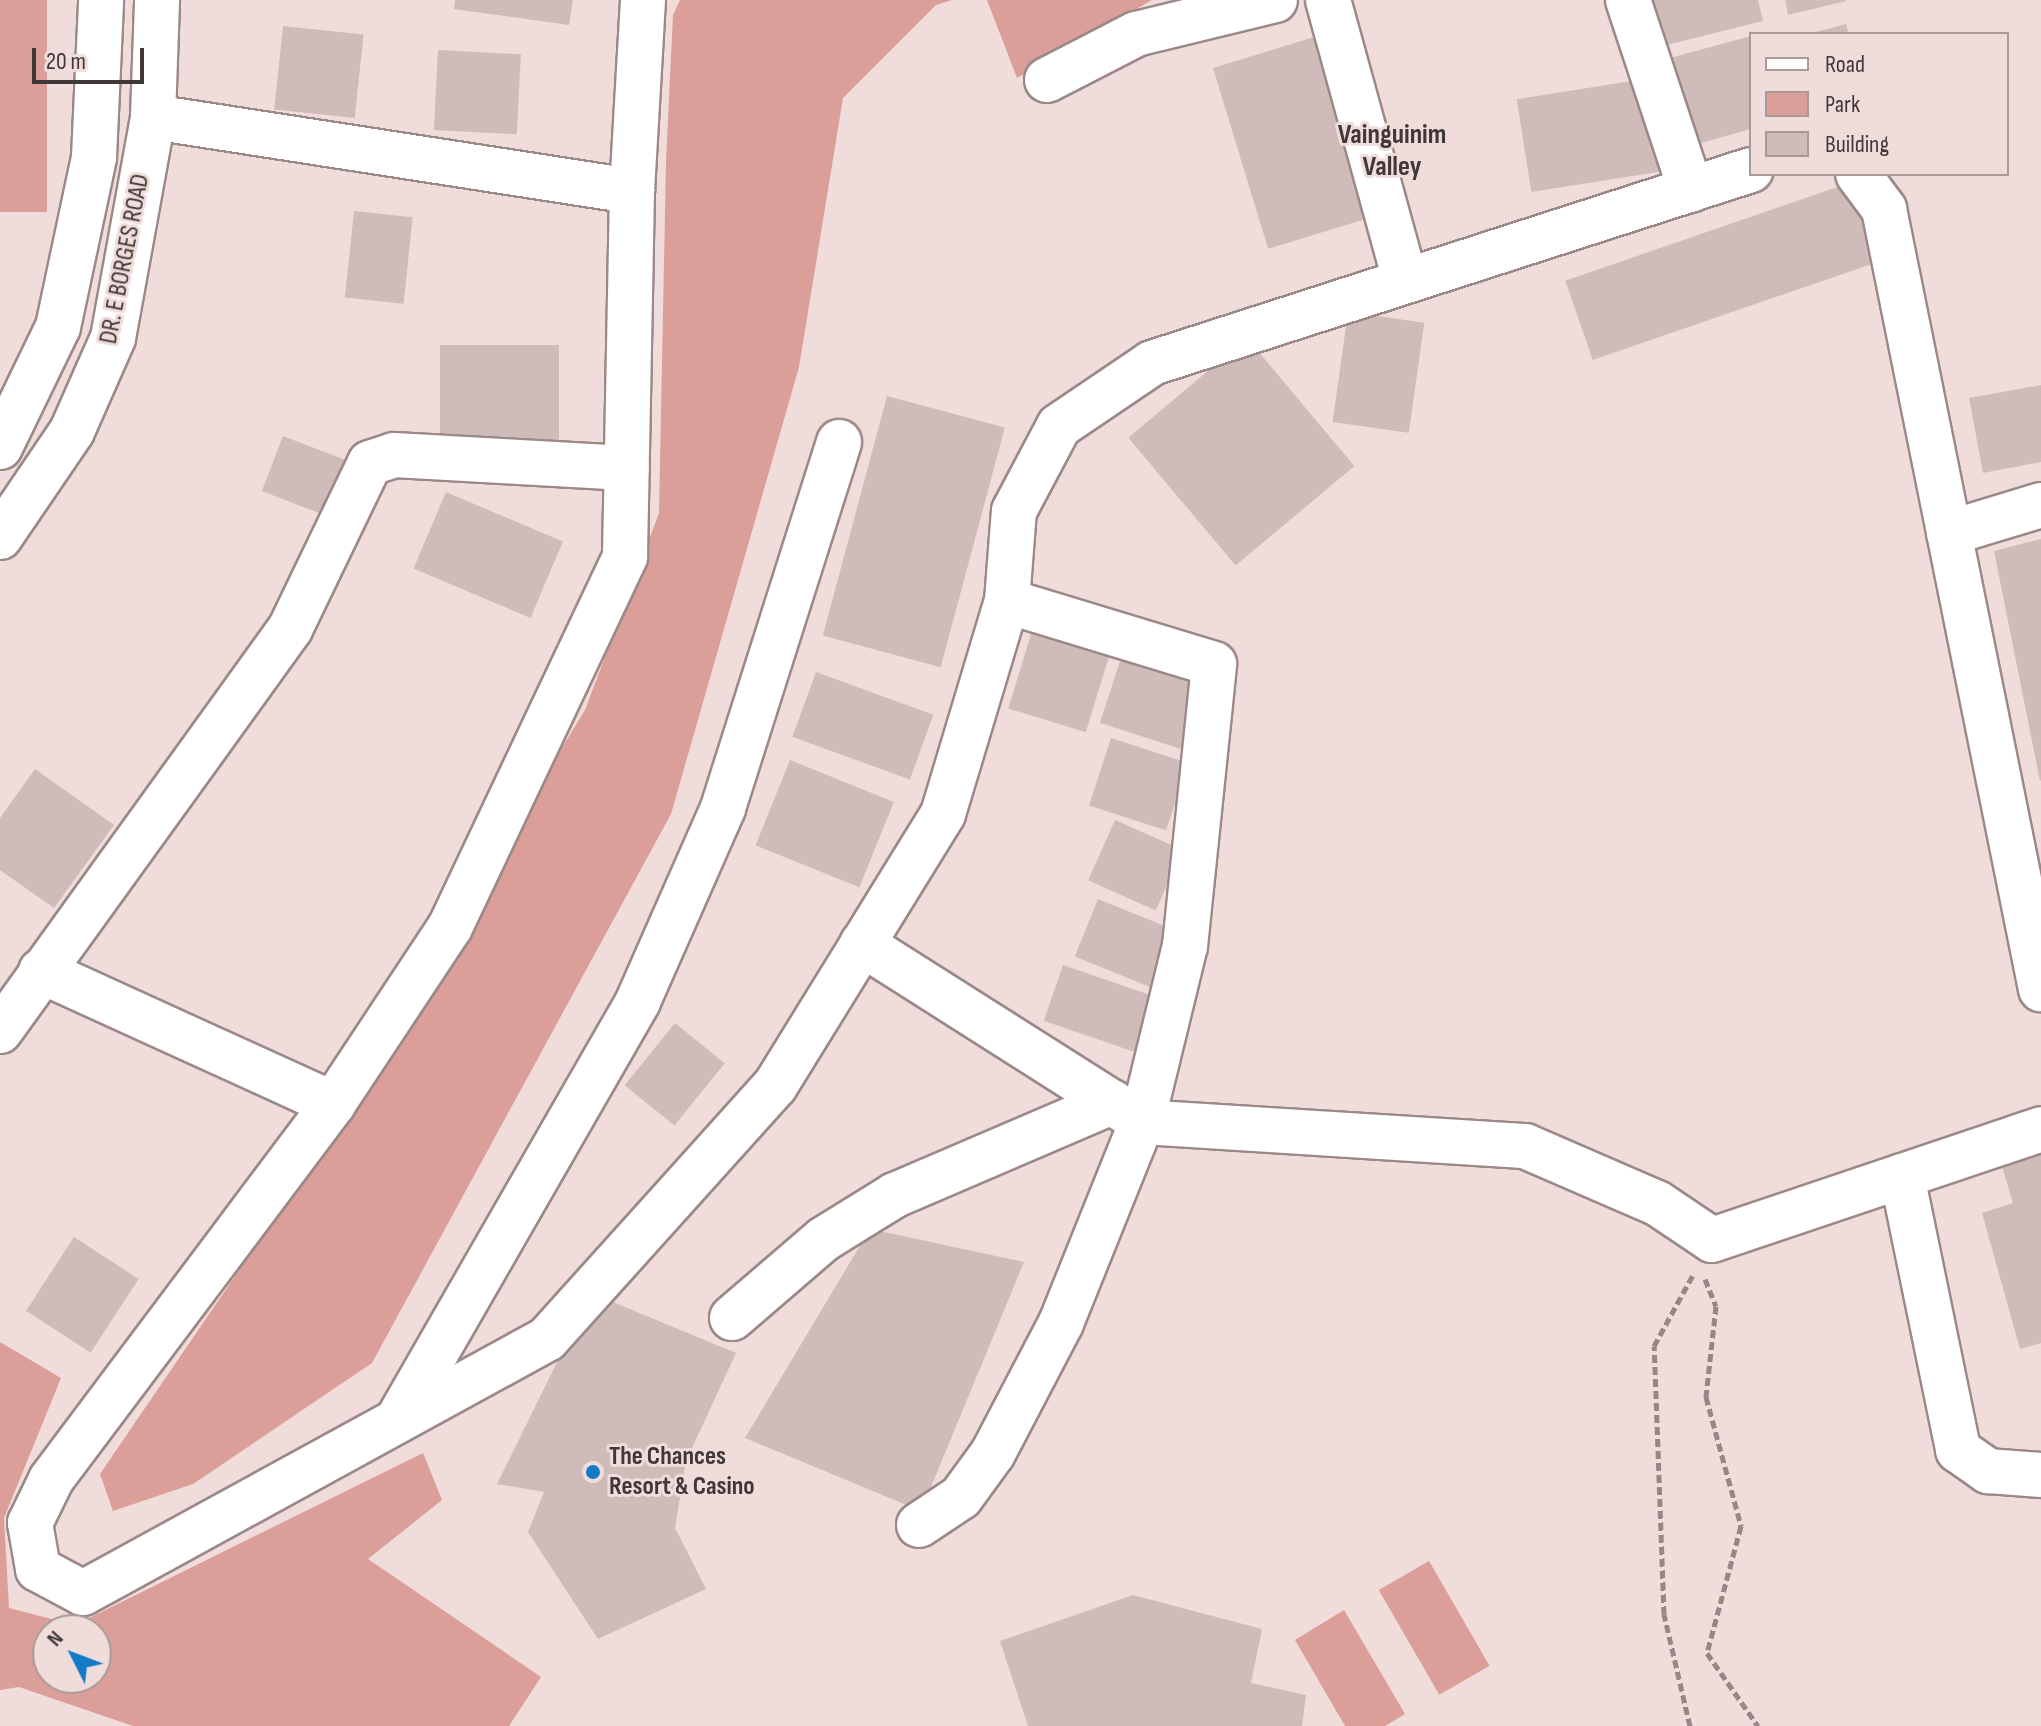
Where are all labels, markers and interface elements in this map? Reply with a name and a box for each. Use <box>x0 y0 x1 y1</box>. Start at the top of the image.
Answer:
scale bar <box>36 32 148 82</box>
legend <box>1749 32 2009 176</box>
text: 20 m <box>46 47 86 76</box>
text: Road <box>1825 50 1865 79</box>
text: Park <box>1825 90 1860 119</box>
district label: Vainguinim Valley <box>1338 118 1446 184</box>
text: Building <box>1825 130 1889 159</box>
street label: DR. E BORGES ROAD <box>93 171 157 347</box>
place label: The Chances Resort & Casino <box>609 1441 755 1502</box>
marker: The Chances Resort & Casino <box>584 1463 602 1481</box>
north arrow <box>32 1614 112 1694</box>
text: N <box>41 1626 69 1652</box>

